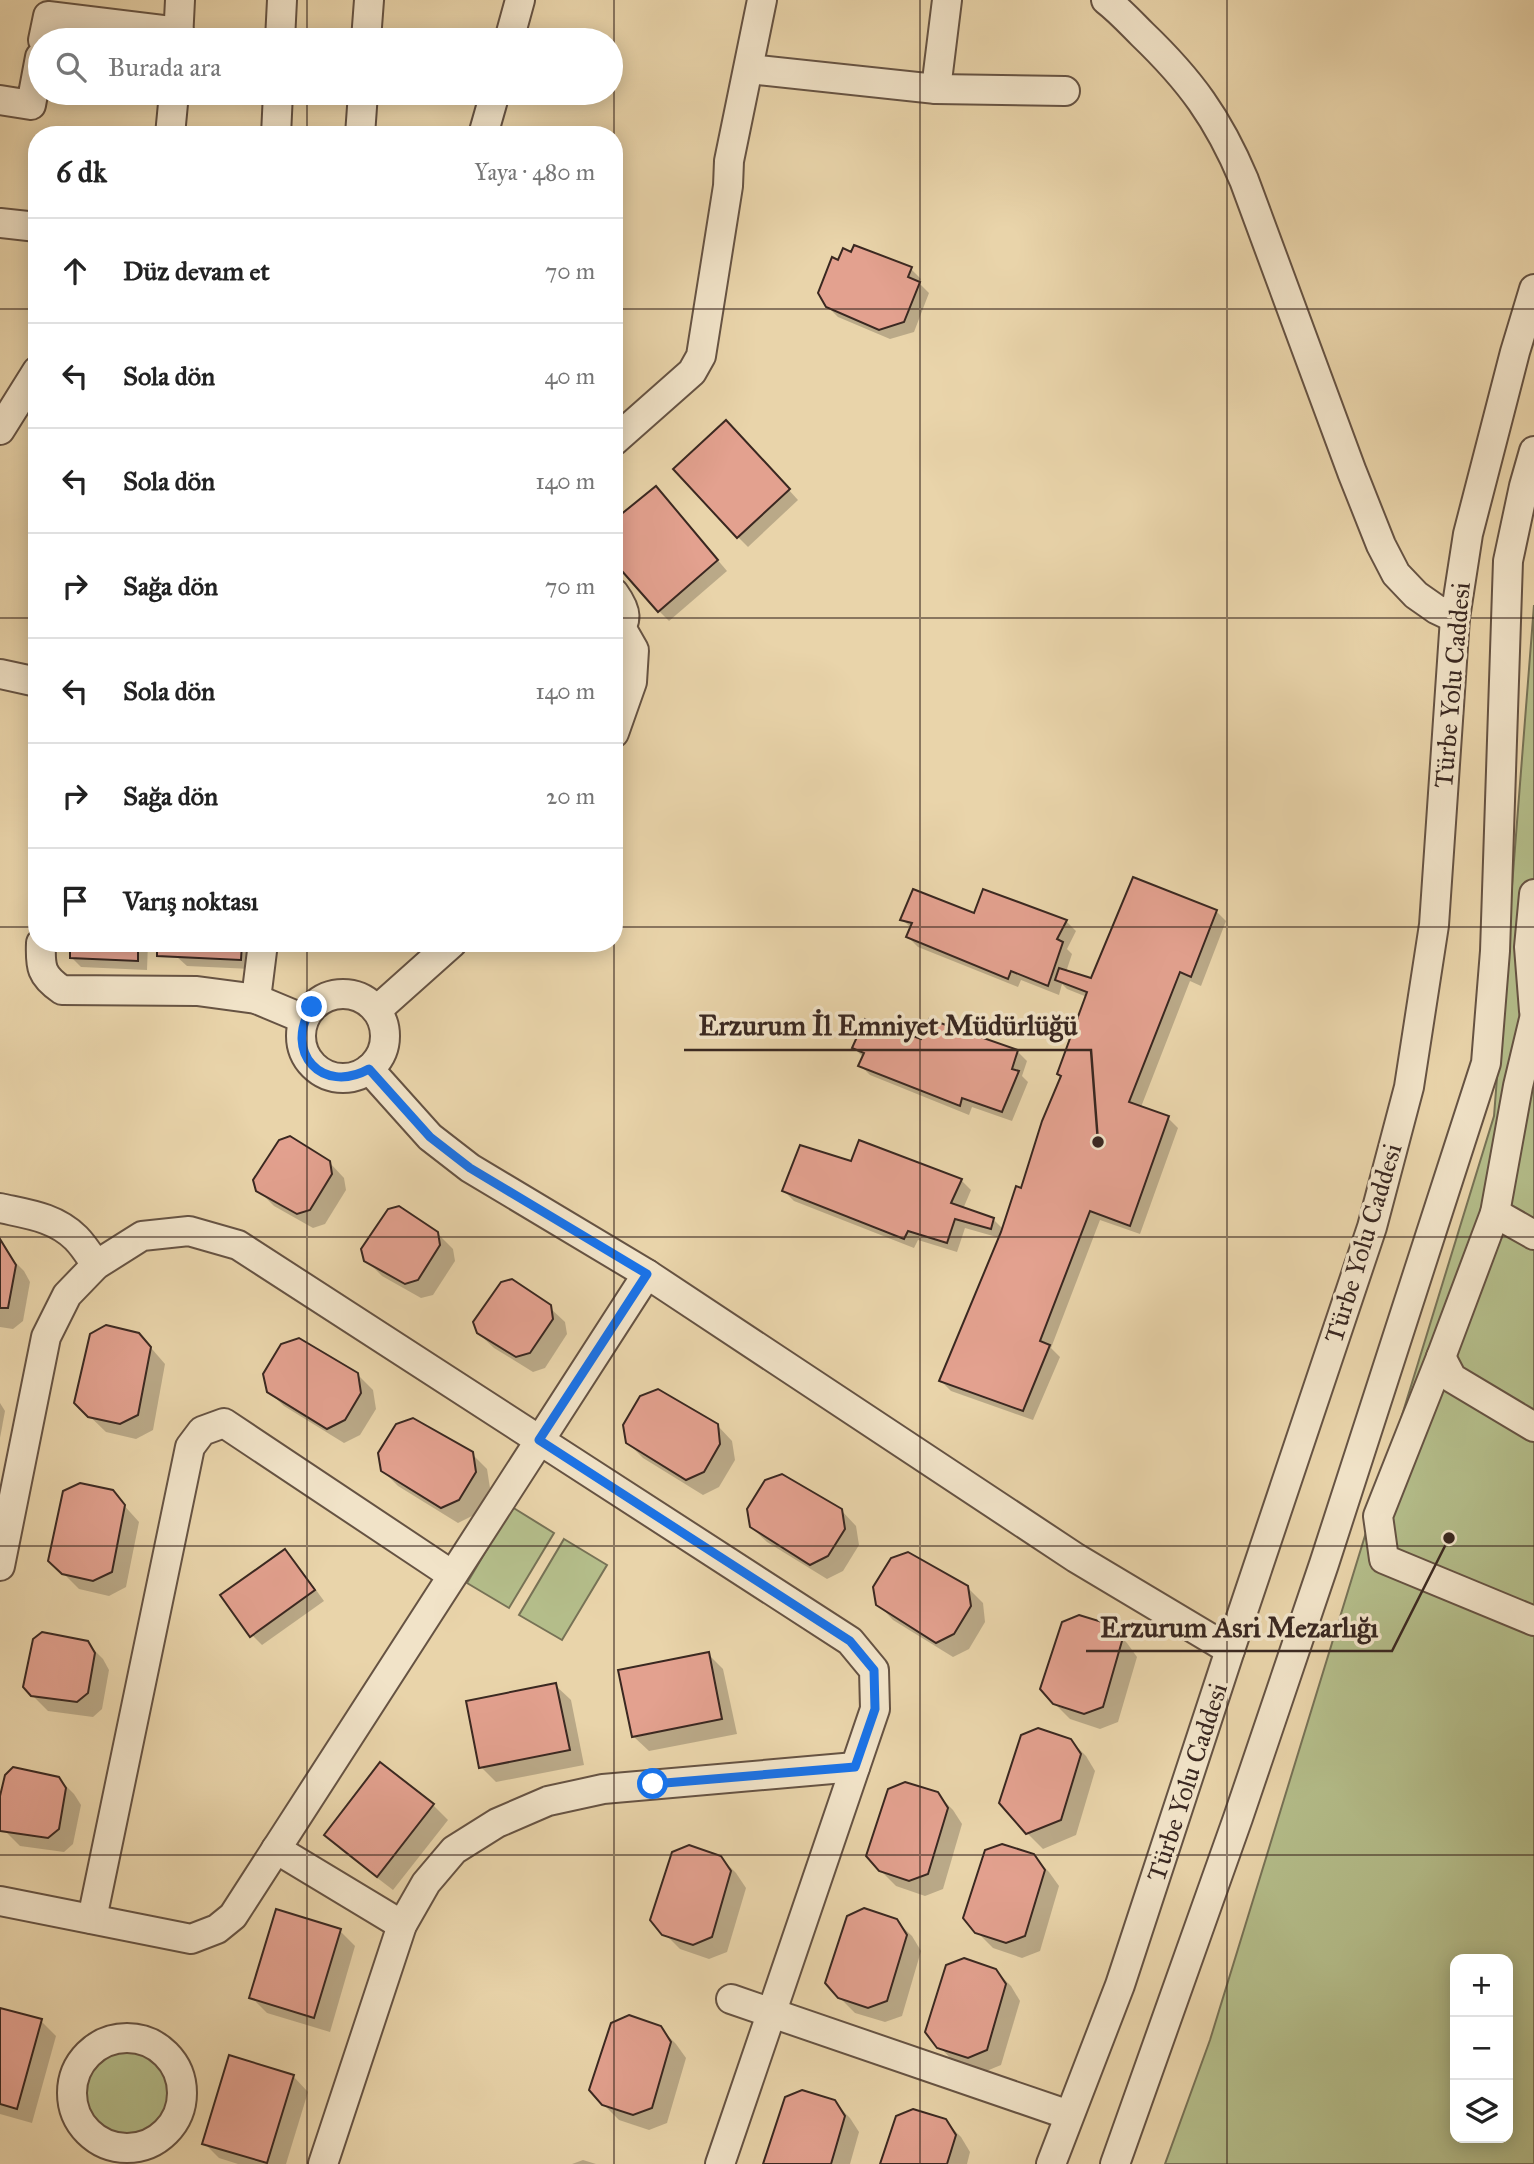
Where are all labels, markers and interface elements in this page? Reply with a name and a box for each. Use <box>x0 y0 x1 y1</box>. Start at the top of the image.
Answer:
search box <box>28 28 623 105</box>
icon: search <box>52 48 90 86</box>
text: Burada ara <box>108 51 221 83</box>
text: 6 dk <box>56 154 107 190</box>
text: Yaya · 480 m <box>474 158 595 186</box>
icon: ahead <box>56 252 94 290</box>
text: Düz devam et <box>123 255 270 287</box>
text: 70 m <box>545 257 595 285</box>
icon: left <box>56 357 94 395</box>
text: Sola dön <box>123 360 215 392</box>
text: 40 m <box>545 362 595 390</box>
icon: left <box>56 462 94 500</box>
text: Sola dön <box>123 465 215 497</box>
text: 140 m <box>535 467 595 495</box>
icon: right <box>56 567 94 605</box>
text: Sağa dön <box>123 570 218 602</box>
text: 70 m <box>545 572 595 600</box>
street label: Türbe Yolu Caddesi <box>1427 581 1477 789</box>
icon: left <box>56 672 94 710</box>
text: Sola dön <box>123 675 215 707</box>
text: 140 m <box>535 677 595 705</box>
icon: right <box>56 777 94 815</box>
text: Sağa dön <box>123 780 218 812</box>
text: 20 m <box>546 782 595 810</box>
icon: arrive <box>56 882 94 920</box>
text: Varış noktası <box>123 885 258 917</box>
route end <box>296 991 327 1022</box>
callout: Erzurum İl Emniyet Müdürlüğü <box>684 1001 1091 1050</box>
text: Erzurum İl Emniyet Müdürlüğü <box>698 1008 1078 1043</box>
street label: Türbe Yolu Caddesi <box>1317 1139 1409 1347</box>
callout: Erzurum Asri Mezarlığı <box>1086 1602 1392 1651</box>
text: Erzurum Asri Mezarlığı <box>1100 1610 1378 1645</box>
street label: Türbe Yolu Caddesi <box>1140 1679 1234 1885</box>
route start <box>637 1768 668 1799</box>
map controls <box>1450 1954 1513 2143</box>
button: + <box>1450 1954 1513 2017</box>
button: − <box>1450 2017 1513 2080</box>
button: layers <box>1450 2080 1513 2143</box>

